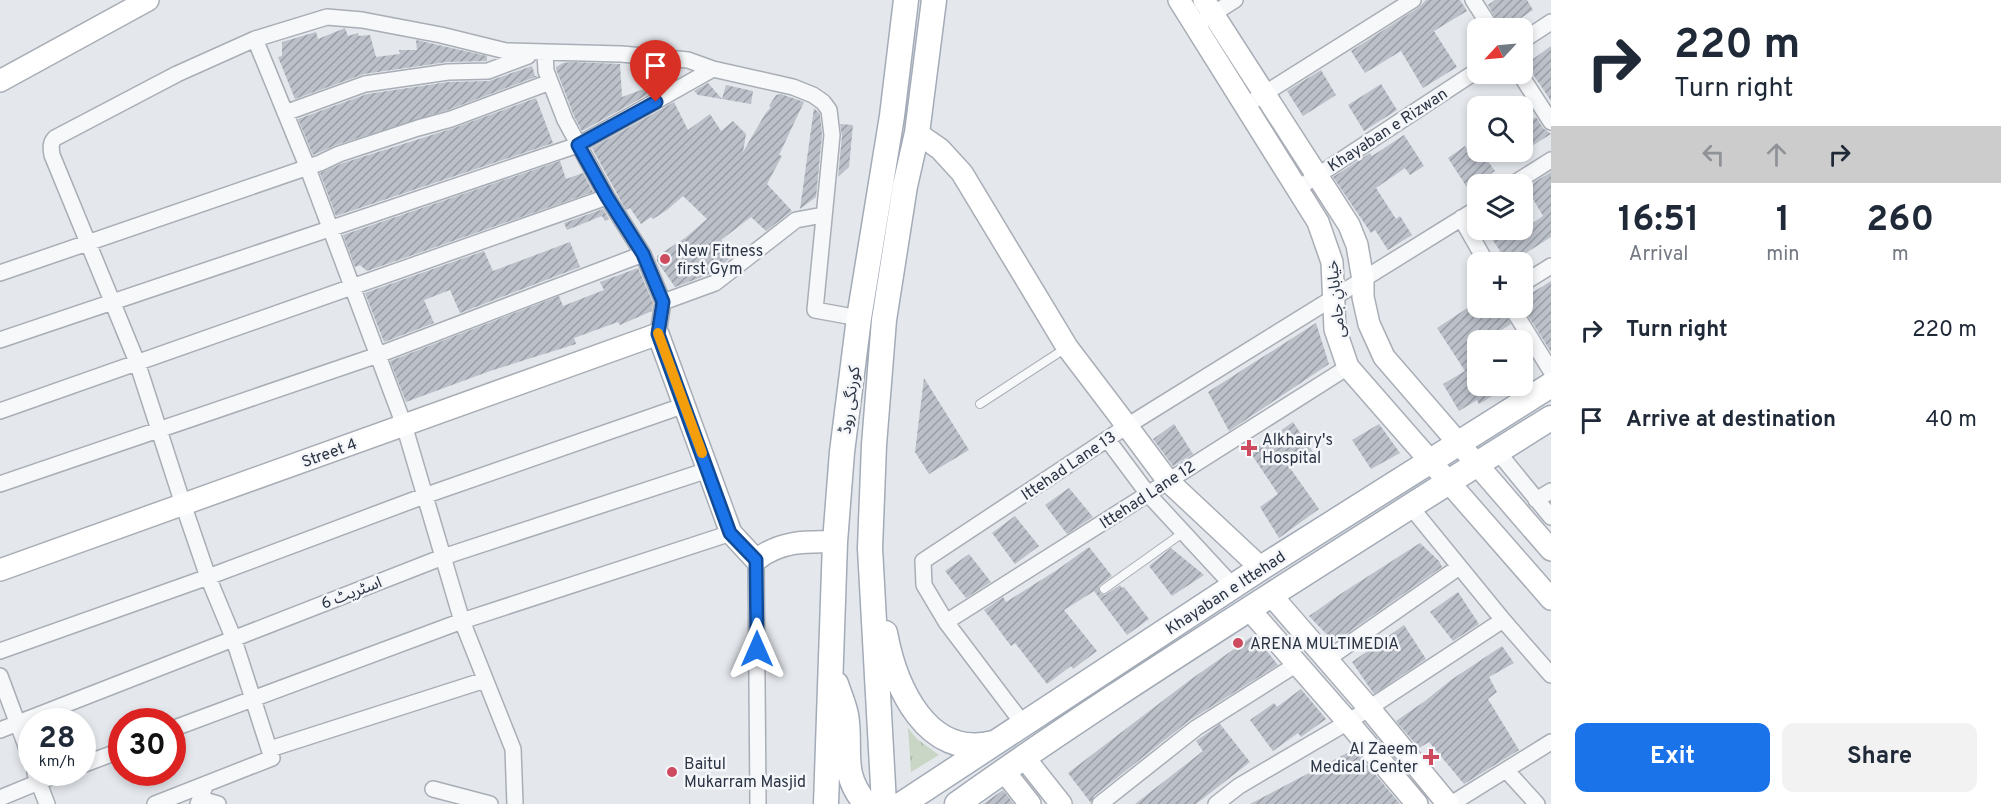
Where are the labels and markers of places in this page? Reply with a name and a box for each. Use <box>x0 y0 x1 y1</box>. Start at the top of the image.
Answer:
pin <box>630 40 681 102</box>
place label: New Fitness first Gym <box>677 242 763 280</box>
marker: New Fitness first Gym <box>658 252 672 266</box>
place label: Alkhairy's Hospital <box>1262 431 1333 469</box>
marker: Alkhairy's Hospital <box>1240 439 1258 457</box>
place label: ARENA MULTIMEDIA <box>1250 635 1399 655</box>
marker: ARENA MULTIMEDIA <box>1231 636 1245 650</box>
place label: Al Zaeem Medical Center <box>1310 740 1418 778</box>
marker: Al Zaeem Medical Center <box>1422 748 1440 766</box>
place label: Baitul Mukarram Masjid <box>684 755 806 793</box>
marker: Baitul Mukarram Masjid <box>665 765 679 779</box>

